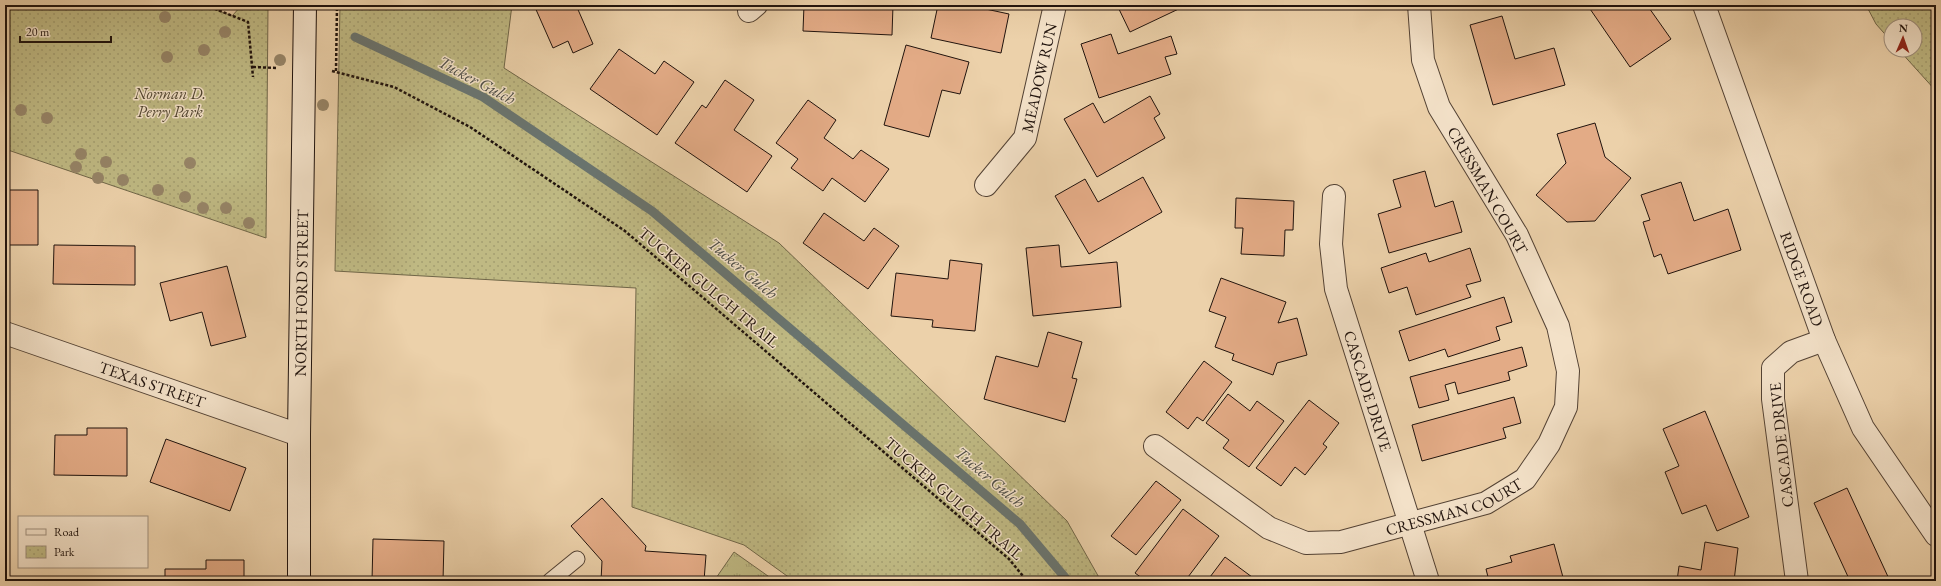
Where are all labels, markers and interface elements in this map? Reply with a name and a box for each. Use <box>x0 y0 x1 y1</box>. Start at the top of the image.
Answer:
scale bar <box>20 18 111 44</box>
north arrow <box>1883 18 1923 58</box>
street label: MEADOW RUN <box>1017 20 1062 135</box>
text: N <box>1899 21 1908 35</box>
text: 20 m <box>26 24 50 40</box>
water label: Tucker Gulch <box>435 50 520 110</box>
park label: Norman D. Perry Park <box>133 83 206 122</box>
street label: CRESSMAN COURT <box>1442 123 1533 258</box>
street label: NORTH FORD STREET <box>290 209 313 377</box>
street label: TUCKER GULCH TRAIL <box>634 222 784 353</box>
street label: RIDGE ROAD <box>1775 229 1828 329</box>
water label: Tucker Gulch <box>704 232 783 304</box>
street label: CASCADE DRIVE <box>1339 328 1396 454</box>
street label: TEXAS STREET <box>96 356 208 413</box>
street label: CASCADE DRIVE <box>1765 382 1798 508</box>
street label: TUCKER GULCH TRAIL <box>880 432 1028 565</box>
water label: Tucker Gulch <box>951 441 1030 513</box>
street label: CRESSMAN COURT <box>1383 473 1526 541</box>
legend <box>18 516 148 568</box>
text: Road <box>54 524 80 540</box>
text: Park <box>54 544 75 560</box>

